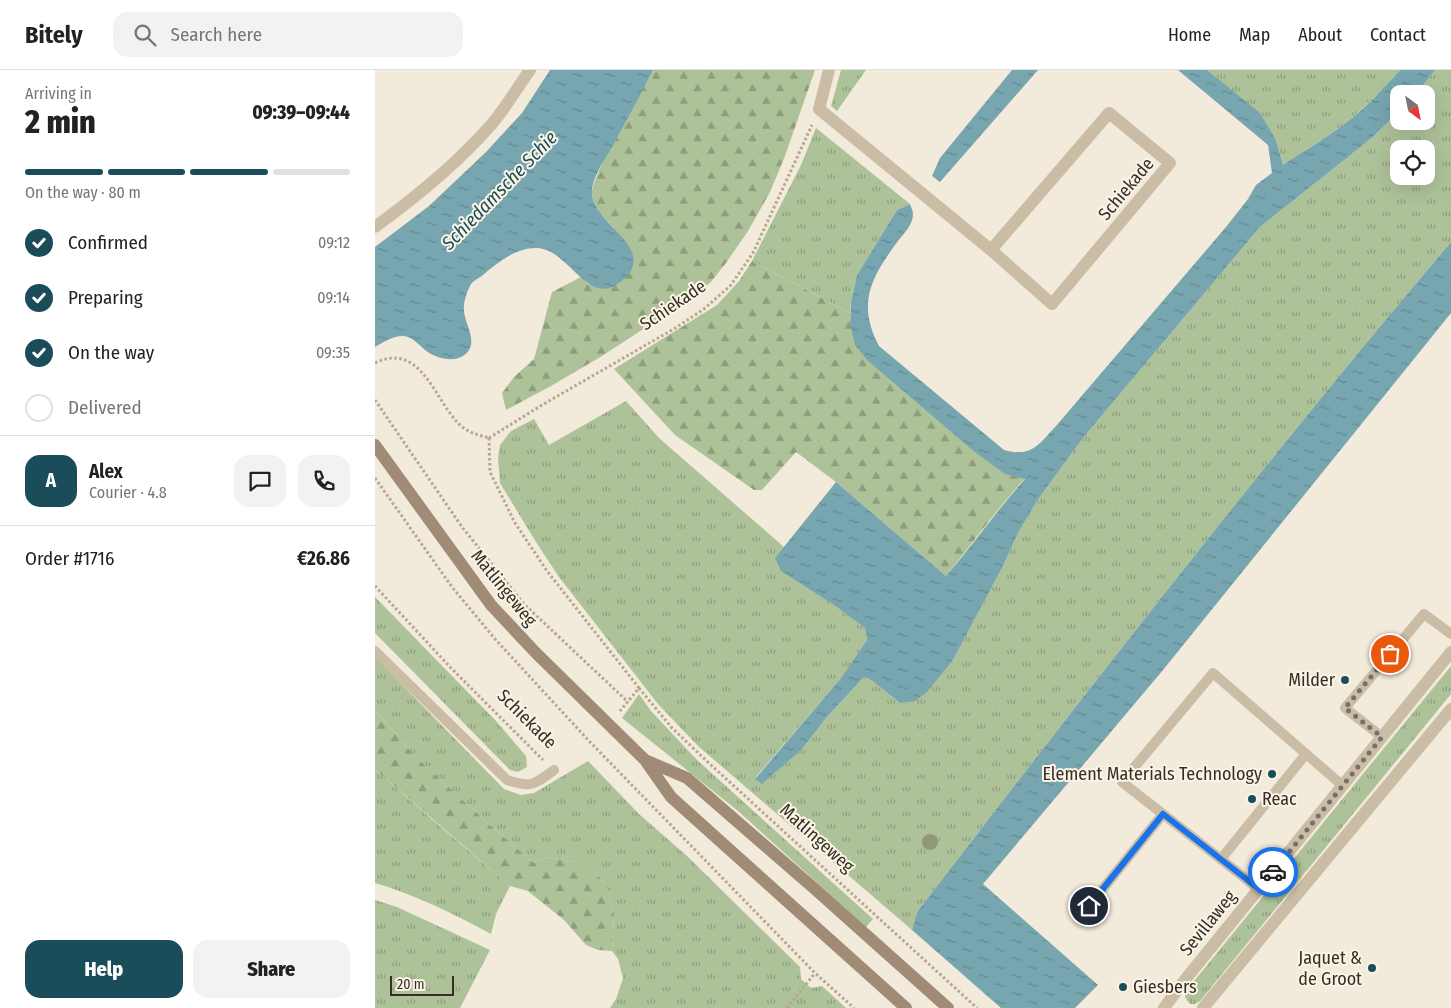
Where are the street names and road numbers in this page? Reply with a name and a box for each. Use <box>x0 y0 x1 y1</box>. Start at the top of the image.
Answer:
street label: Schiekade <box>1093 153 1159 225</box>
street label: Schiekade <box>636 275 710 335</box>
street label: Matlingeweg <box>466 545 542 631</box>
street label: Schiekade <box>493 685 561 753</box>
street label: Matlingeweg <box>775 799 859 877</box>
street label: Sevillaweg <box>1175 886 1241 960</box>

